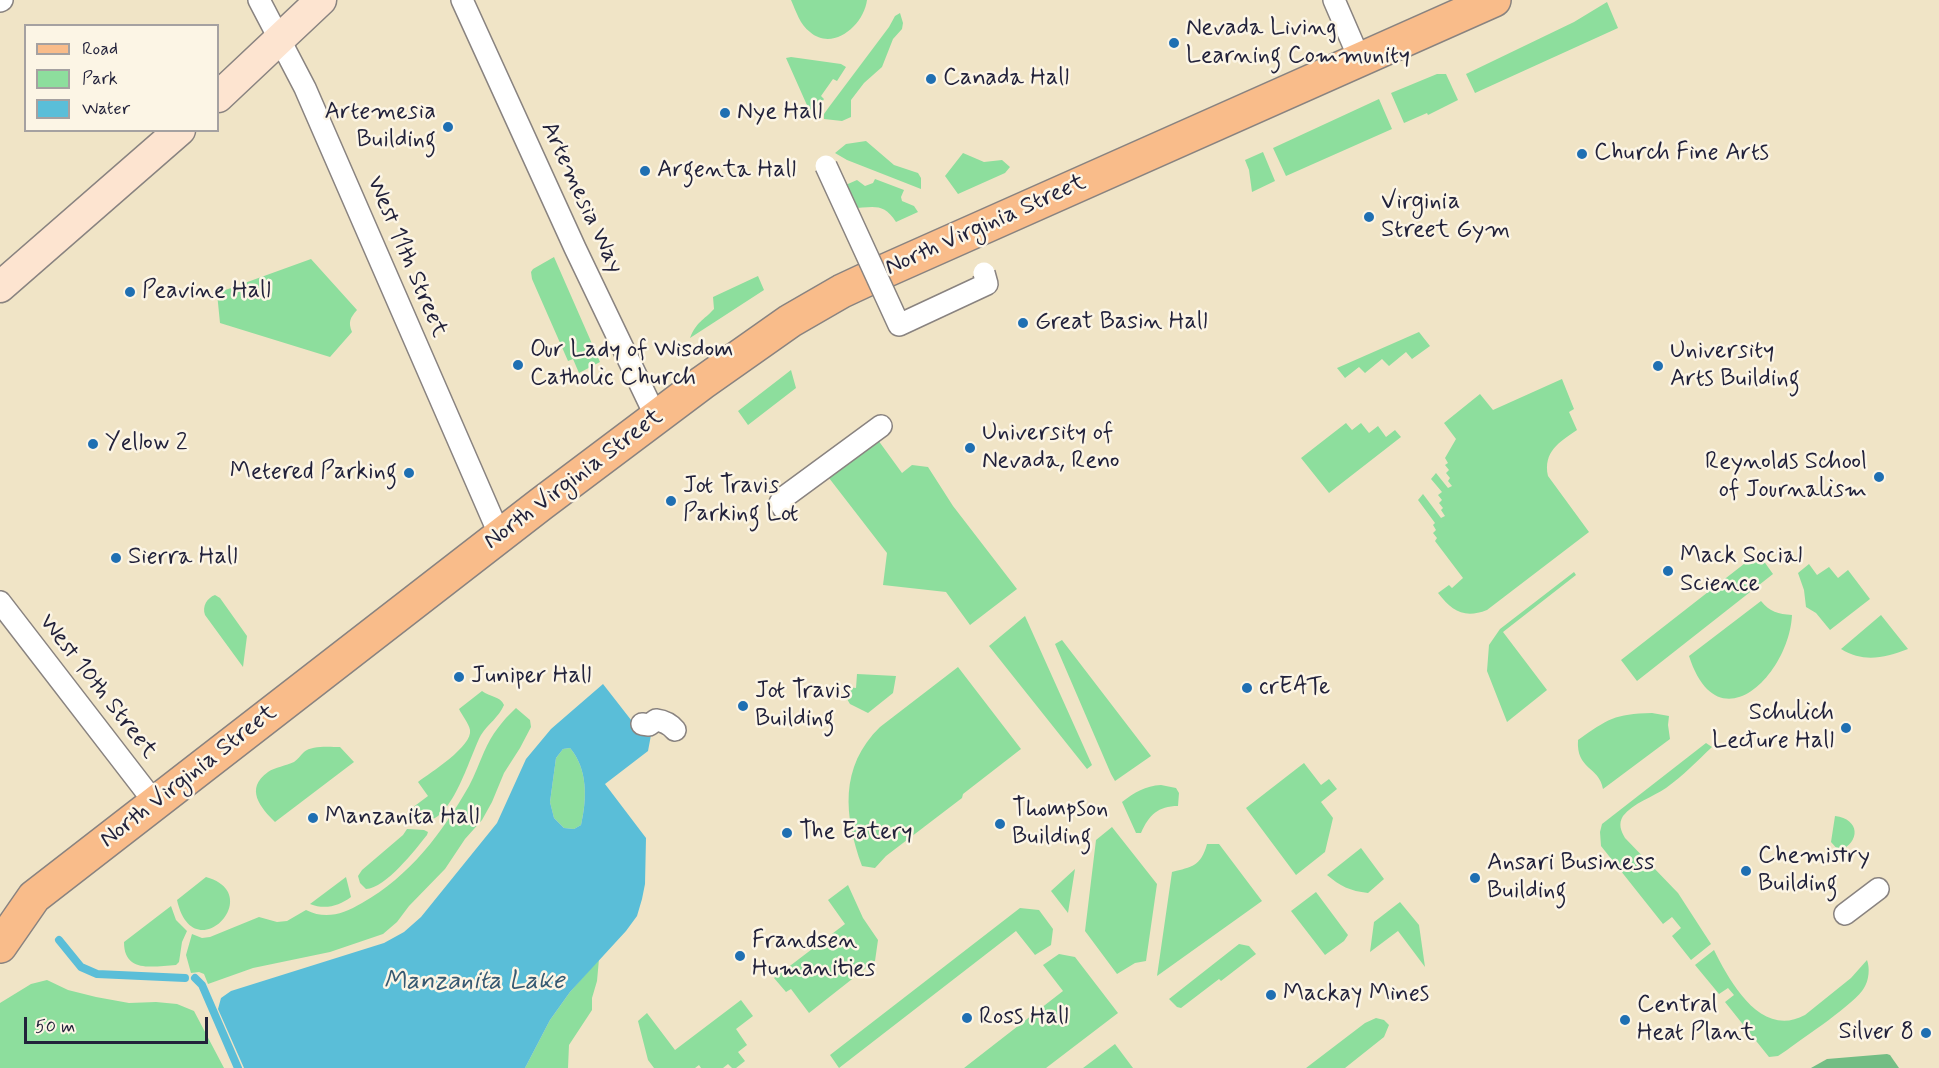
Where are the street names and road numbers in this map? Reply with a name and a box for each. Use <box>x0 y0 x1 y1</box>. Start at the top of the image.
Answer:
street label: Artemesia Way <box>533 118 629 278</box>
street label: North Virginia Street <box>881 169 1091 283</box>
street label: West 11th Street <box>359 172 453 342</box>
street label: North Virginia Street <box>479 403 669 557</box>
street label: West 10th Street <box>32 609 162 765</box>
street label: North Virginia Street <box>95 699 283 855</box>

